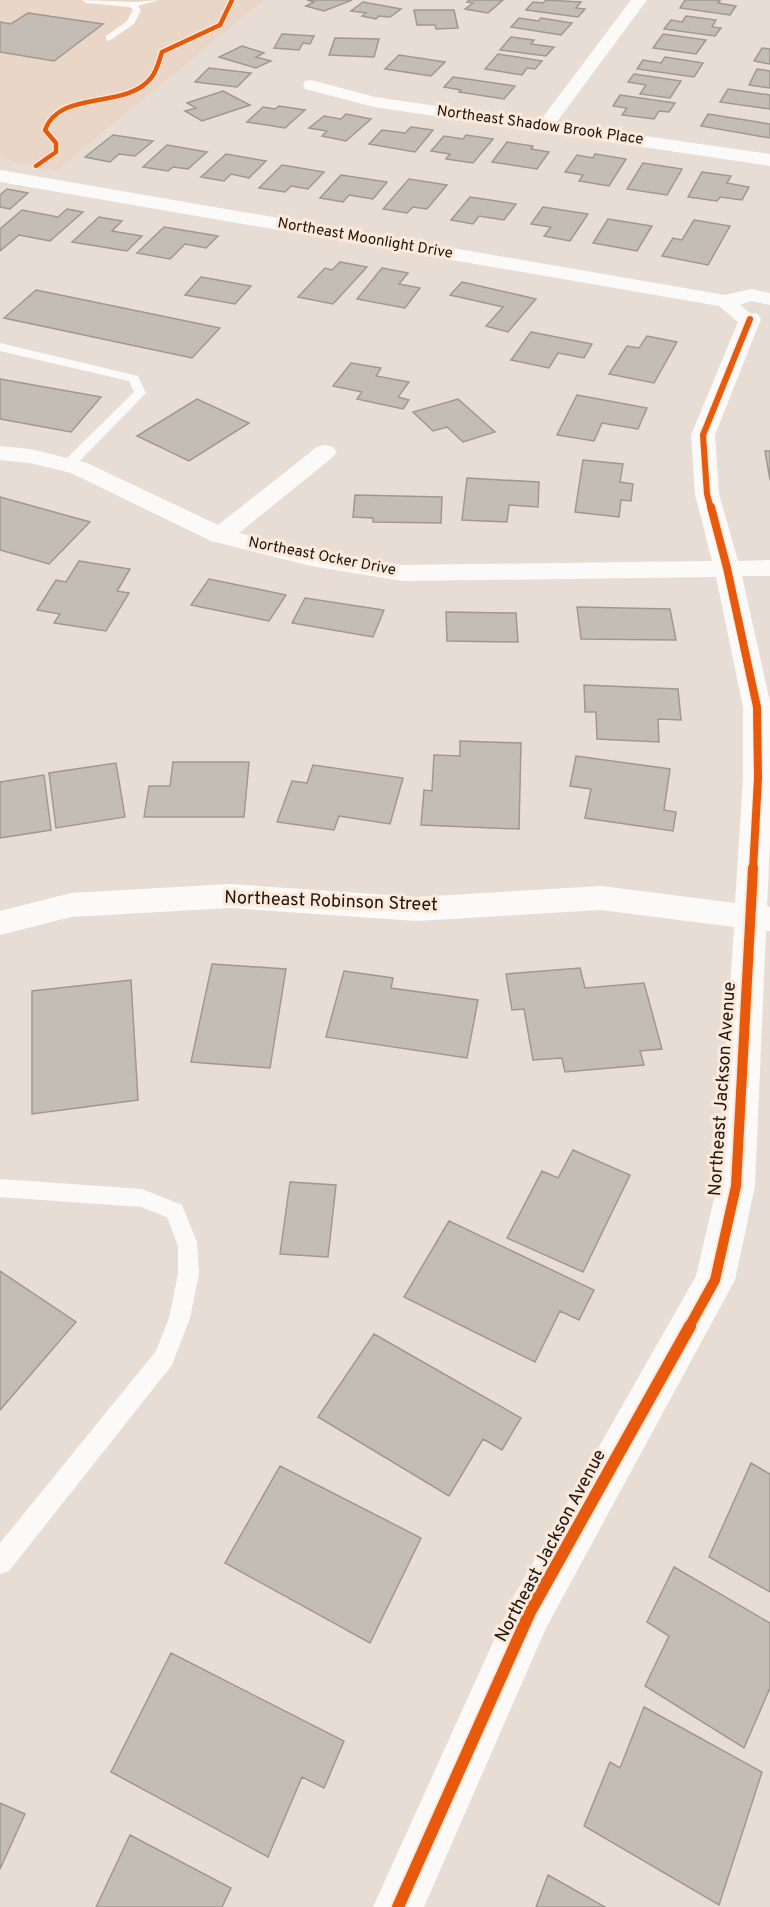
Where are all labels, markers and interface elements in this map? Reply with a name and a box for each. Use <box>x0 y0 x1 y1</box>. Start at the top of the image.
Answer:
street label: Northeast Shadow Brook Place <box>435 102 645 150</box>
street label: Northeast Moonlight Drive <box>276 214 454 264</box>
street label: Northeast Ocker Drive <box>247 533 397 581</box>
street label: Northeast Robinson Street <box>224 887 438 917</box>
street label: Northeast Jackson Avenue <box>704 981 742 1197</box>
street label: Northeast Jackson Avenue <box>490 1446 612 1646</box>

